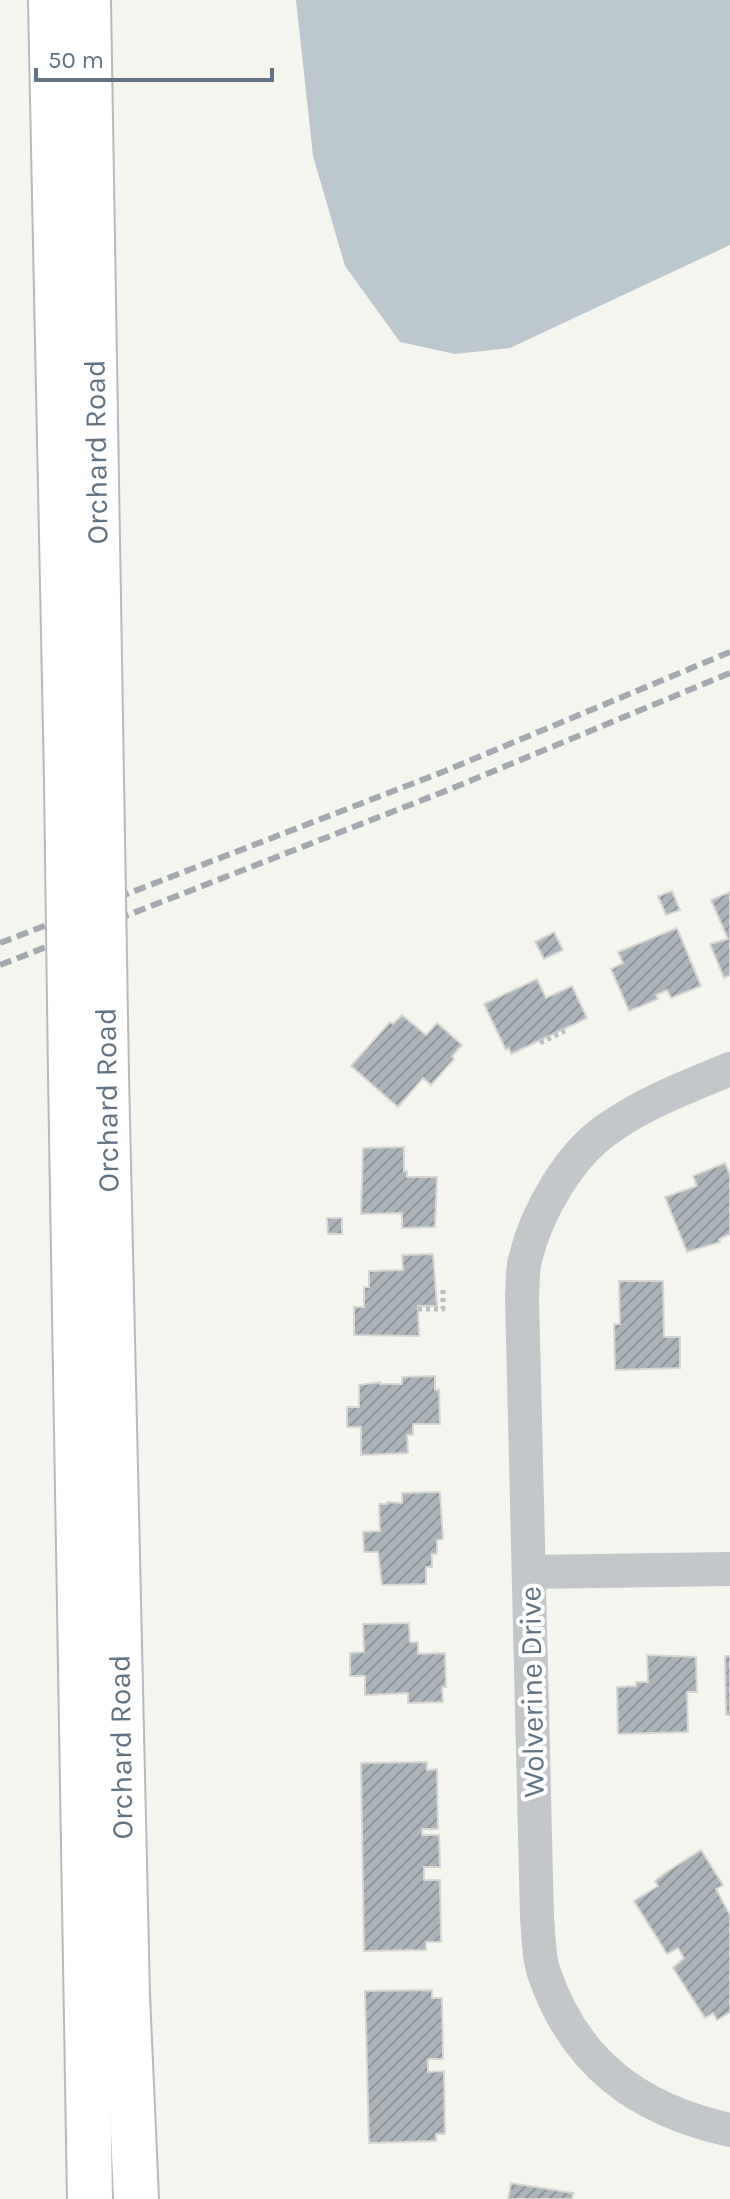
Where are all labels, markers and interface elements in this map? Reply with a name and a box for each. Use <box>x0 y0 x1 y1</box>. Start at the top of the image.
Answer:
scale bar <box>36 32 272 82</box>
text: 50 m <box>48 46 104 74</box>
street label: Orchard Road <box>76 359 116 545</box>
street label: Orchard Road <box>87 1007 127 1193</box>
street label: Wolverine Drive <box>512 1586 552 1798</box>
street label: Orchard Road <box>101 1654 141 1840</box>

